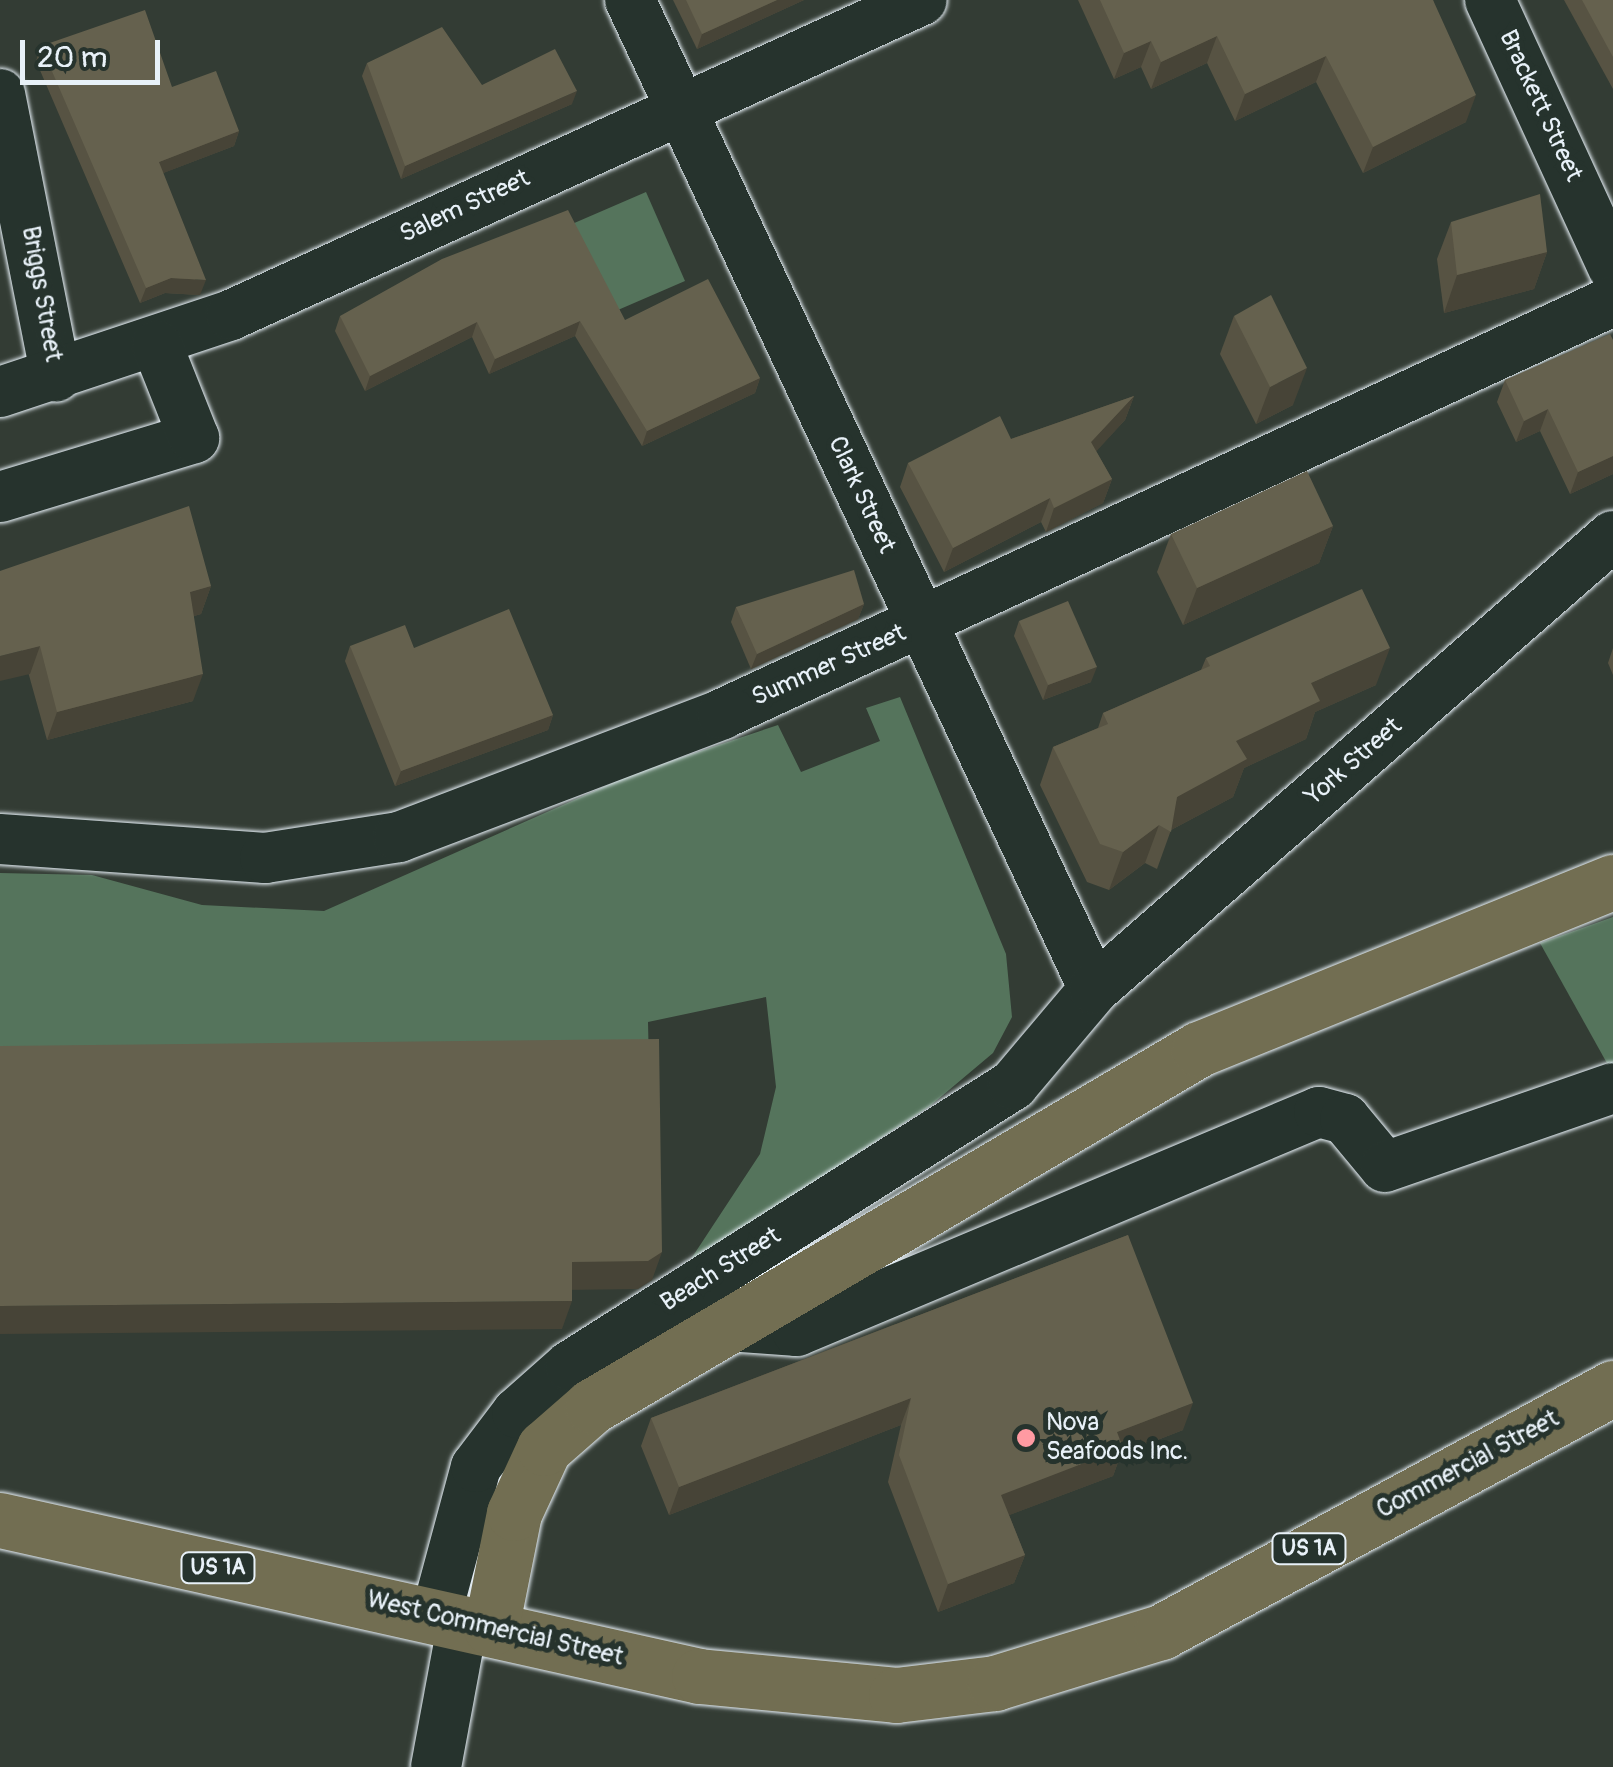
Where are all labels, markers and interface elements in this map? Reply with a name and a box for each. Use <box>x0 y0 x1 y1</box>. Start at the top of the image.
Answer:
scale bar <box>25 20 165 82</box>
street label: Brackett Street <box>1492 26 1588 186</box>
text: 20 m <box>37 39 107 76</box>
street label: Salem Street <box>395 164 535 250</box>
street label: Briggs Street <box>14 224 68 364</box>
street label: Clark Street <box>821 432 901 558</box>
street label: Summer Street <box>747 619 911 713</box>
street label: York Street <box>1300 712 1408 812</box>
street label: Beach Street <box>655 1221 787 1319</box>
street label: Commercial Street <box>1372 1404 1564 1526</box>
place label: Nova Seafoods Inc. <box>1046 1409 1188 1468</box>
marker: Nova Seafoods Inc. <box>1015 1427 1037 1449</box>
road number: US 1A <box>1269 1532 1349 1566</box>
road number: US 1A <box>178 1551 258 1585</box>
street label: West Commercial Street <box>364 1585 626 1673</box>

